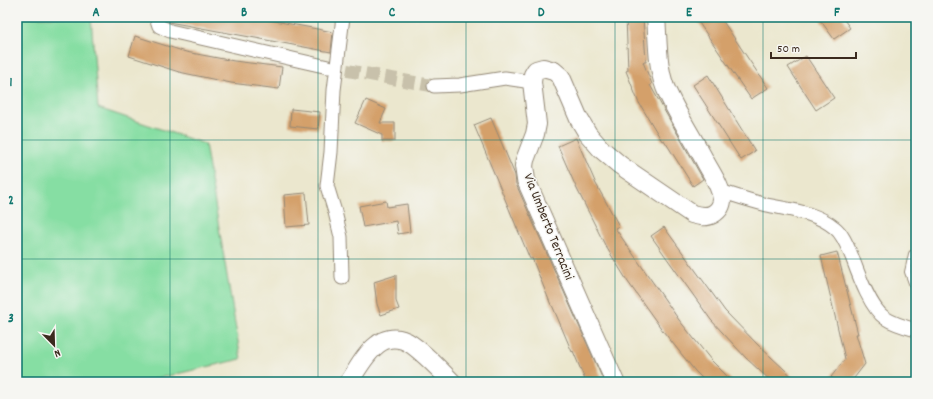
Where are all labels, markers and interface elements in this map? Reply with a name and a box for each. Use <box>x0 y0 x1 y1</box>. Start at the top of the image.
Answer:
text: A <box>92 4 100 23</box>
text: B <box>241 4 247 23</box>
text: C <box>389 4 396 23</box>
text: D <box>538 4 545 23</box>
text: E <box>686 4 693 23</box>
text: F <box>834 4 840 23</box>
scale bar <box>771 34 856 60</box>
text: 50 m <box>777 41 800 58</box>
text: 1 <box>10 74 13 93</box>
street label: Via Umberto Terracini <box>517 171 579 284</box>
text: 2 <box>8 192 14 211</box>
text: 3 <box>8 310 14 329</box>
north arrow <box>34 325 74 365</box>
text: N <box>51 344 63 361</box>

